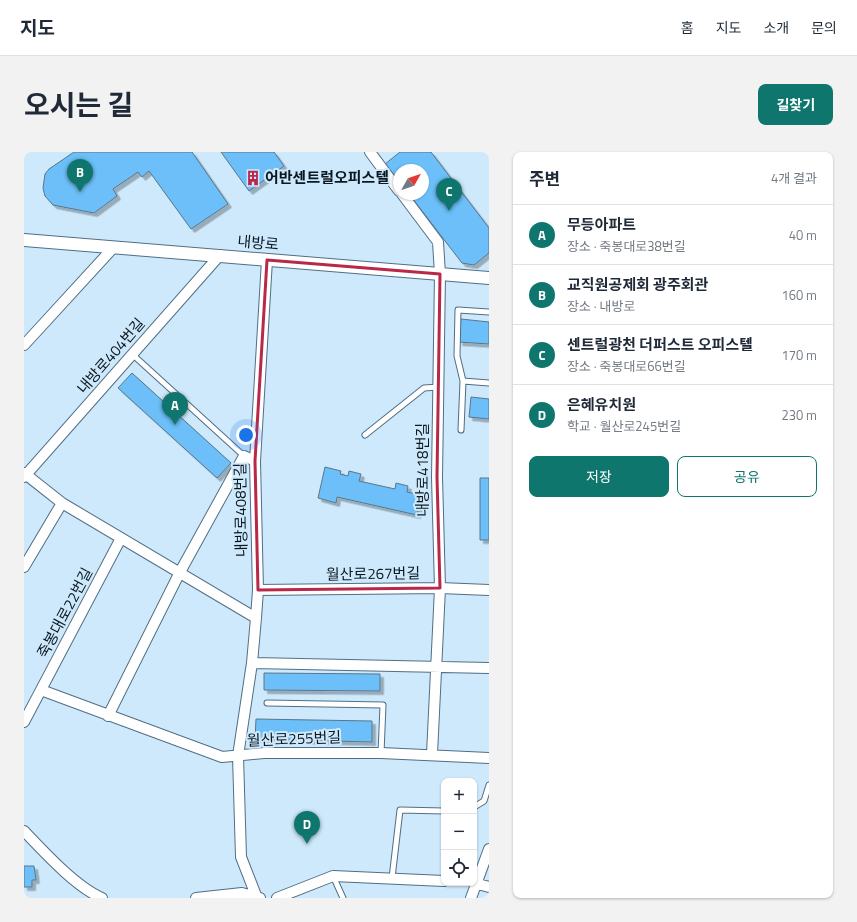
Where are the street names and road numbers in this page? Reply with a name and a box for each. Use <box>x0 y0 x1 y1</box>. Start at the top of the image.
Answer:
street label: 내방로 <box>236 229 280 256</box>
street label: 내방로404번길 <box>71 313 150 399</box>
street label: 내방로418번길 <box>411 423 434 517</box>
street label: 내방로408번길 <box>228 463 253 557</box>
street label: 월산로267번길 <box>326 561 420 586</box>
street label: 죽봉대로22번길 <box>31 563 98 662</box>
street label: 월산로255번길 <box>247 725 341 752</box>

